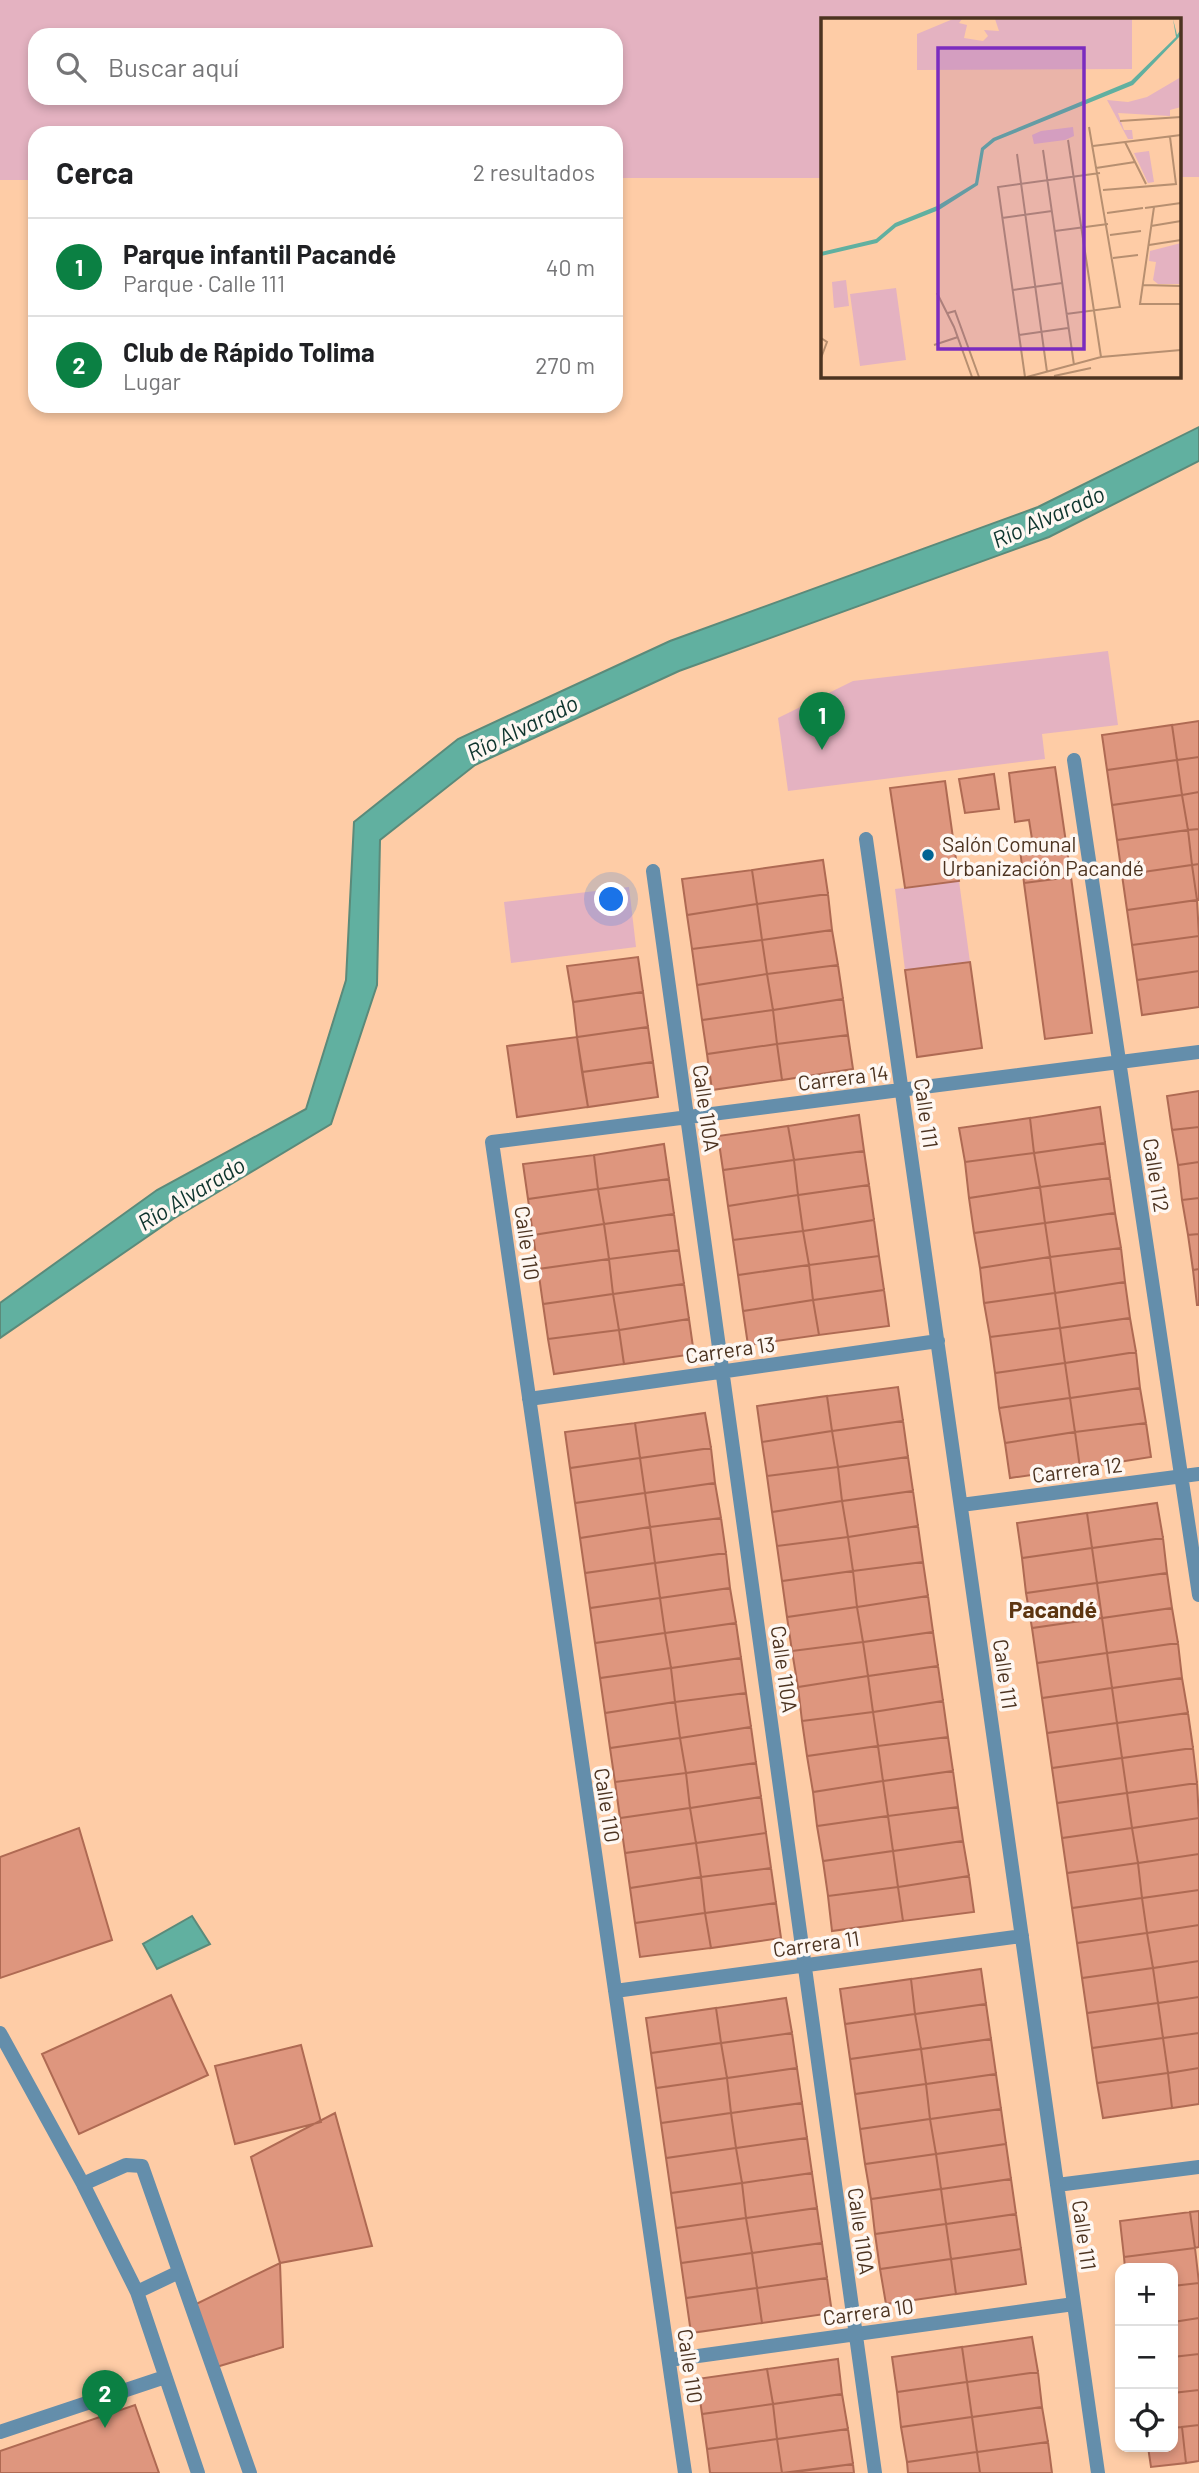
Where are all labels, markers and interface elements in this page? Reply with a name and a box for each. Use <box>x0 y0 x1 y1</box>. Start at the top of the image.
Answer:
inset map <box>821 18 1182 378</box>
search box <box>28 28 623 105</box>
icon: search <box>52 48 90 86</box>
text: Buscar aquí <box>108 51 239 82</box>
text: Cerca <box>56 154 134 190</box>
text: 2 resultados <box>473 158 595 186</box>
text: Parque infantil Pacandé <box>123 238 396 269</box>
text: 1 <box>75 253 83 281</box>
text: 40 m <box>546 253 595 281</box>
text: Parque · Calle 111 <box>123 269 285 297</box>
text: Club de Rápido Tolima <box>123 336 375 367</box>
text: 2 <box>73 351 85 379</box>
text: 270 m <box>535 351 595 379</box>
text: Lugar <box>123 367 181 395</box>
water label: Río Alvarado <box>987 479 1109 553</box>
water label: Río Alvarado <box>462 688 582 766</box>
pin: 1 <box>799 692 845 750</box>
place label: Salón Comunal Urbanización Pacandé <box>942 831 1144 880</box>
marker: Salón Comunal Urbanización Pacandé <box>920 847 936 863</box>
your location <box>594 882 628 916</box>
street label: Carrera 14 <box>796 1059 890 1095</box>
street label: Calle 110A <box>689 1063 726 1153</box>
street label: Calle 111 <box>910 1076 944 1150</box>
street label: Calle 112 <box>1139 1136 1175 1214</box>
water label: Río Alvarado <box>132 1150 250 1236</box>
street label: Calle 110 <box>510 1204 546 1282</box>
street label: Carrera 13 <box>683 1330 777 1368</box>
street label: Carrera 12 <box>1030 1451 1124 1487</box>
district label: Pacandé <box>1009 1595 1097 1623</box>
street label: Calle 110A <box>767 1624 804 1714</box>
street label: Calle 111 <box>989 1637 1023 1711</box>
street label: Calle 110 <box>590 1766 626 1844</box>
street label: Carrera 11 <box>771 1925 861 1961</box>
street label: Calle 110A <box>844 2186 881 2276</box>
street label: Calle 111 <box>1068 2198 1102 2272</box>
map controls <box>1115 2263 1178 2452</box>
button: + <box>1115 2263 1178 2326</box>
street label: Carrera 10 <box>821 2292 915 2330</box>
button: − <box>1115 2326 1178 2389</box>
street label: Calle 110 <box>673 2327 709 2405</box>
pin: 2 <box>82 2370 128 2428</box>
button: locate <box>1115 2389 1178 2452</box>

